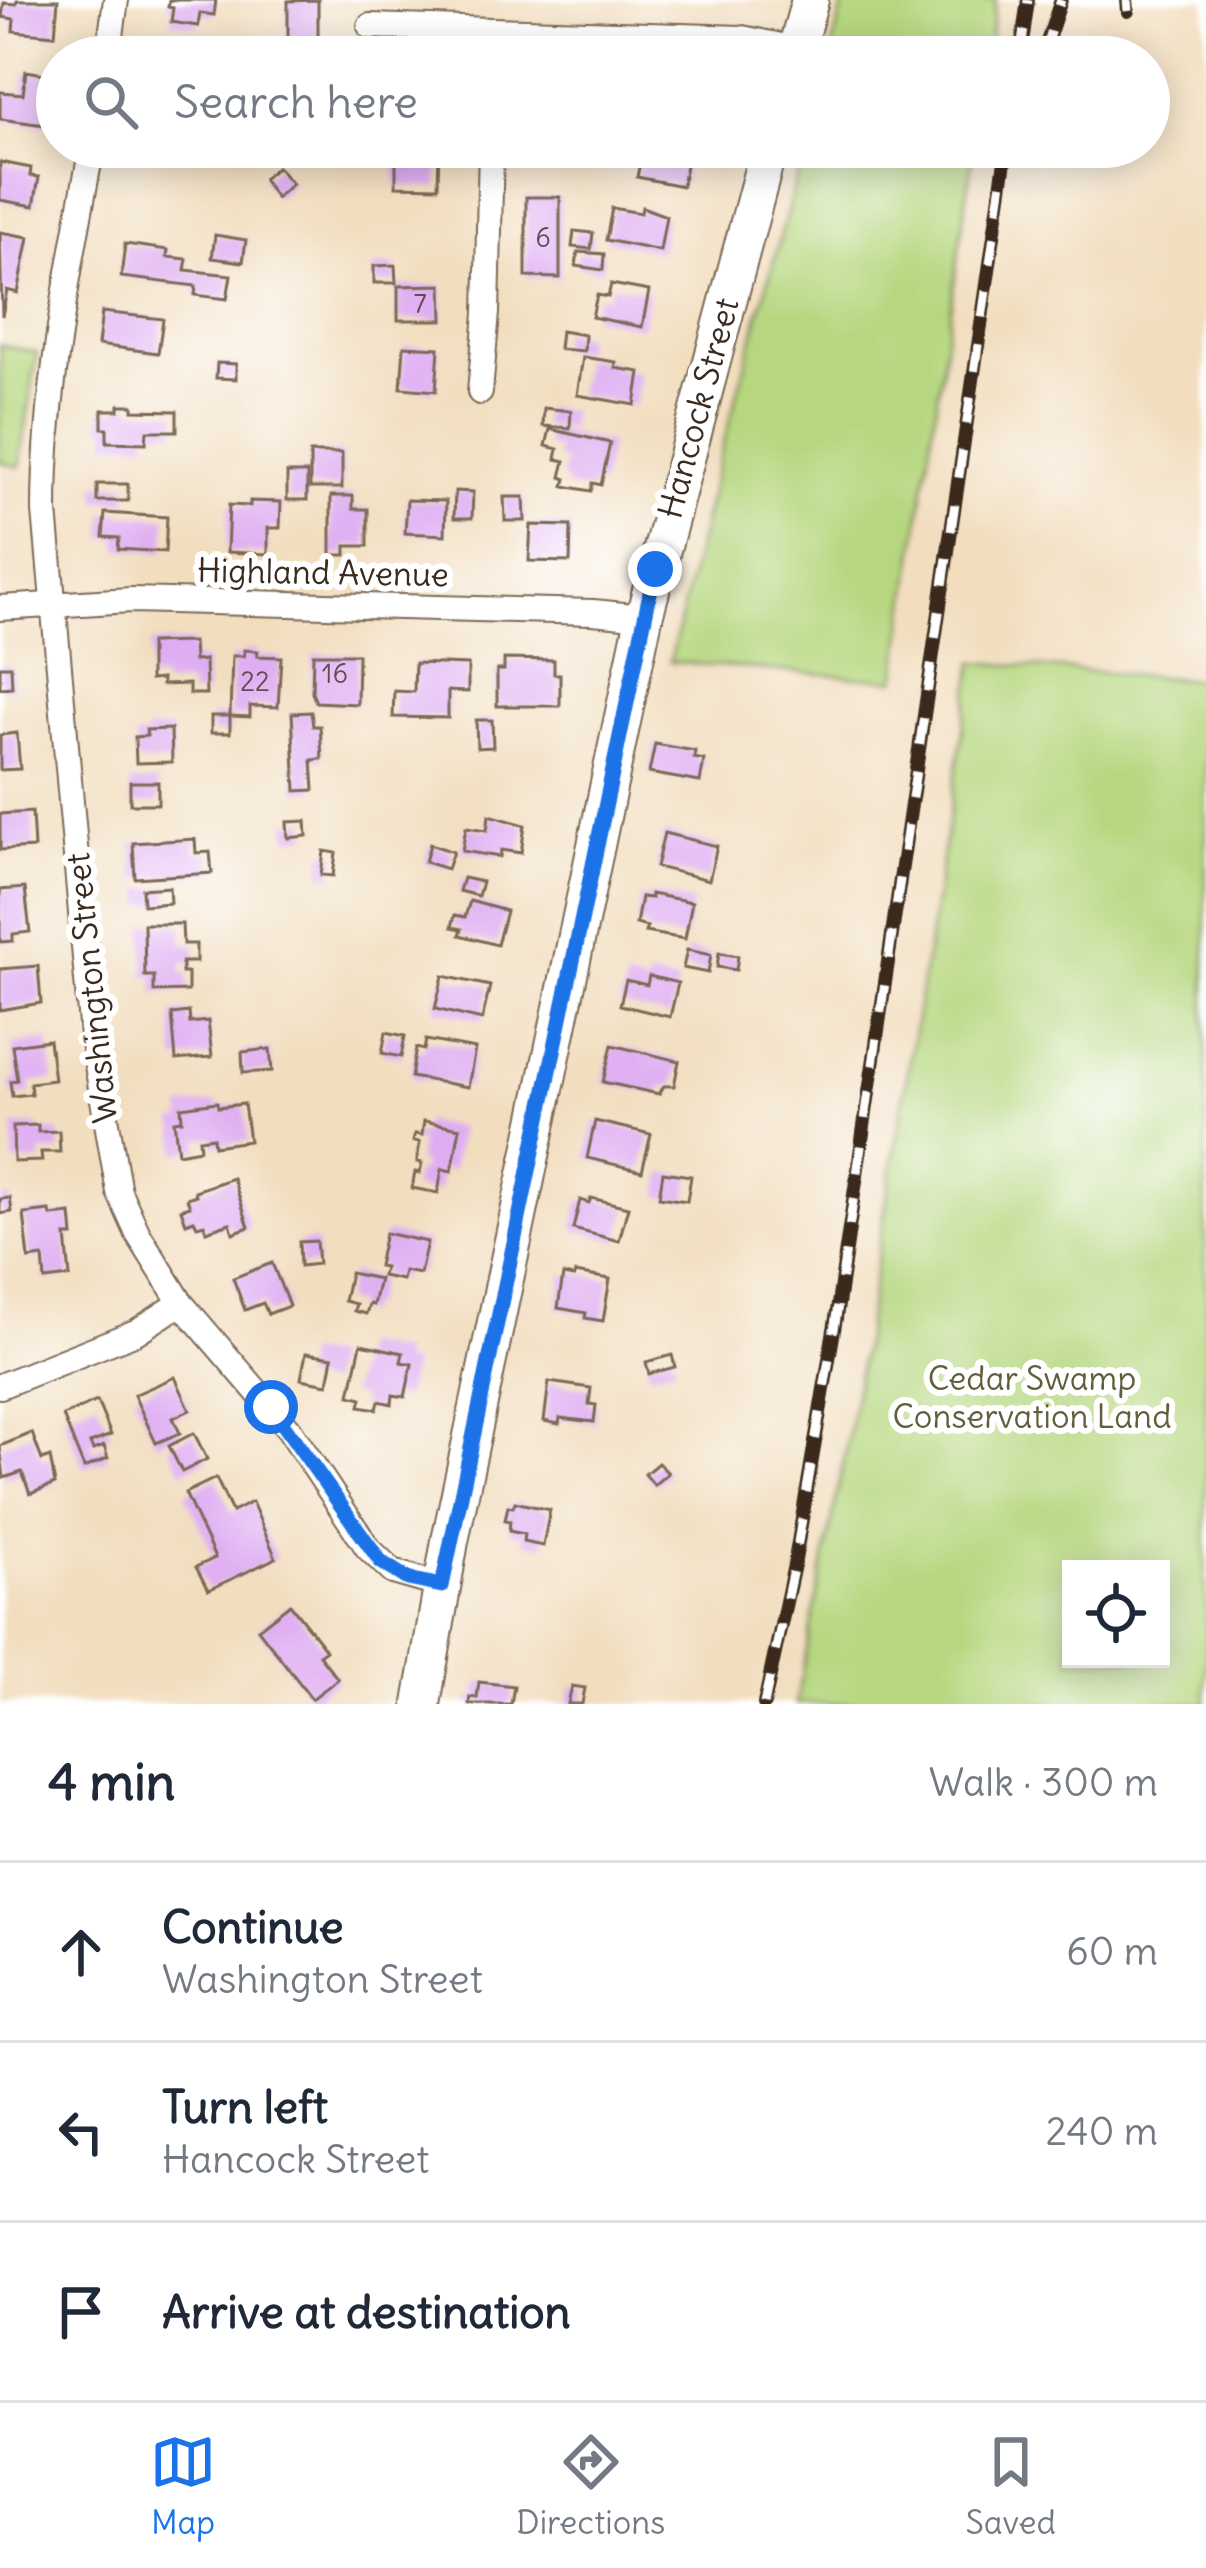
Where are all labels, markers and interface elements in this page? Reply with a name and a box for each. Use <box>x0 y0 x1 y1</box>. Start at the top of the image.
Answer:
search box <box>36 36 1170 168</box>
icon: search <box>78 69 144 135</box>
text: Search here <box>174 74 418 130</box>
house number: 6 <box>535 220 551 254</box>
house number: 7 <box>413 286 427 320</box>
street label: Hancock Street <box>648 293 748 523</box>
route end <box>628 542 682 596</box>
street label: Highland Avenue <box>197 549 449 595</box>
house number: 16 <box>322 656 348 690</box>
house number: 22 <box>240 664 270 698</box>
street label: Washington Street <box>56 851 126 1125</box>
park label: Cedar Swamp Conservation Land <box>892 1357 1172 1437</box>
route start <box>244 1380 298 1434</box>
map controls <box>1062 1560 1170 1668</box>
button: locate <box>1062 1560 1170 1668</box>
text: 4 min <box>48 1750 175 1814</box>
text: Walk · 300 m <box>929 1758 1158 1807</box>
text: Continue <box>162 1899 344 1955</box>
icon: ahead <box>48 1919 114 1985</box>
text: 60 m <box>1066 1927 1158 1976</box>
text: Washington Street <box>162 1955 483 2004</box>
text: Turn left <box>162 2079 328 2135</box>
icon: left <box>48 2099 114 2165</box>
text: 240 m <box>1046 2107 1158 2156</box>
text: Hancock Street <box>162 2135 429 2184</box>
icon: arrive <box>48 2279 114 2345</box>
text: Arrive at destination <box>162 2284 571 2340</box>
tab: Map <box>150 2429 216 2543</box>
tab: Directions <box>516 2429 665 2543</box>
tab: Saved <box>966 2429 1056 2543</box>

